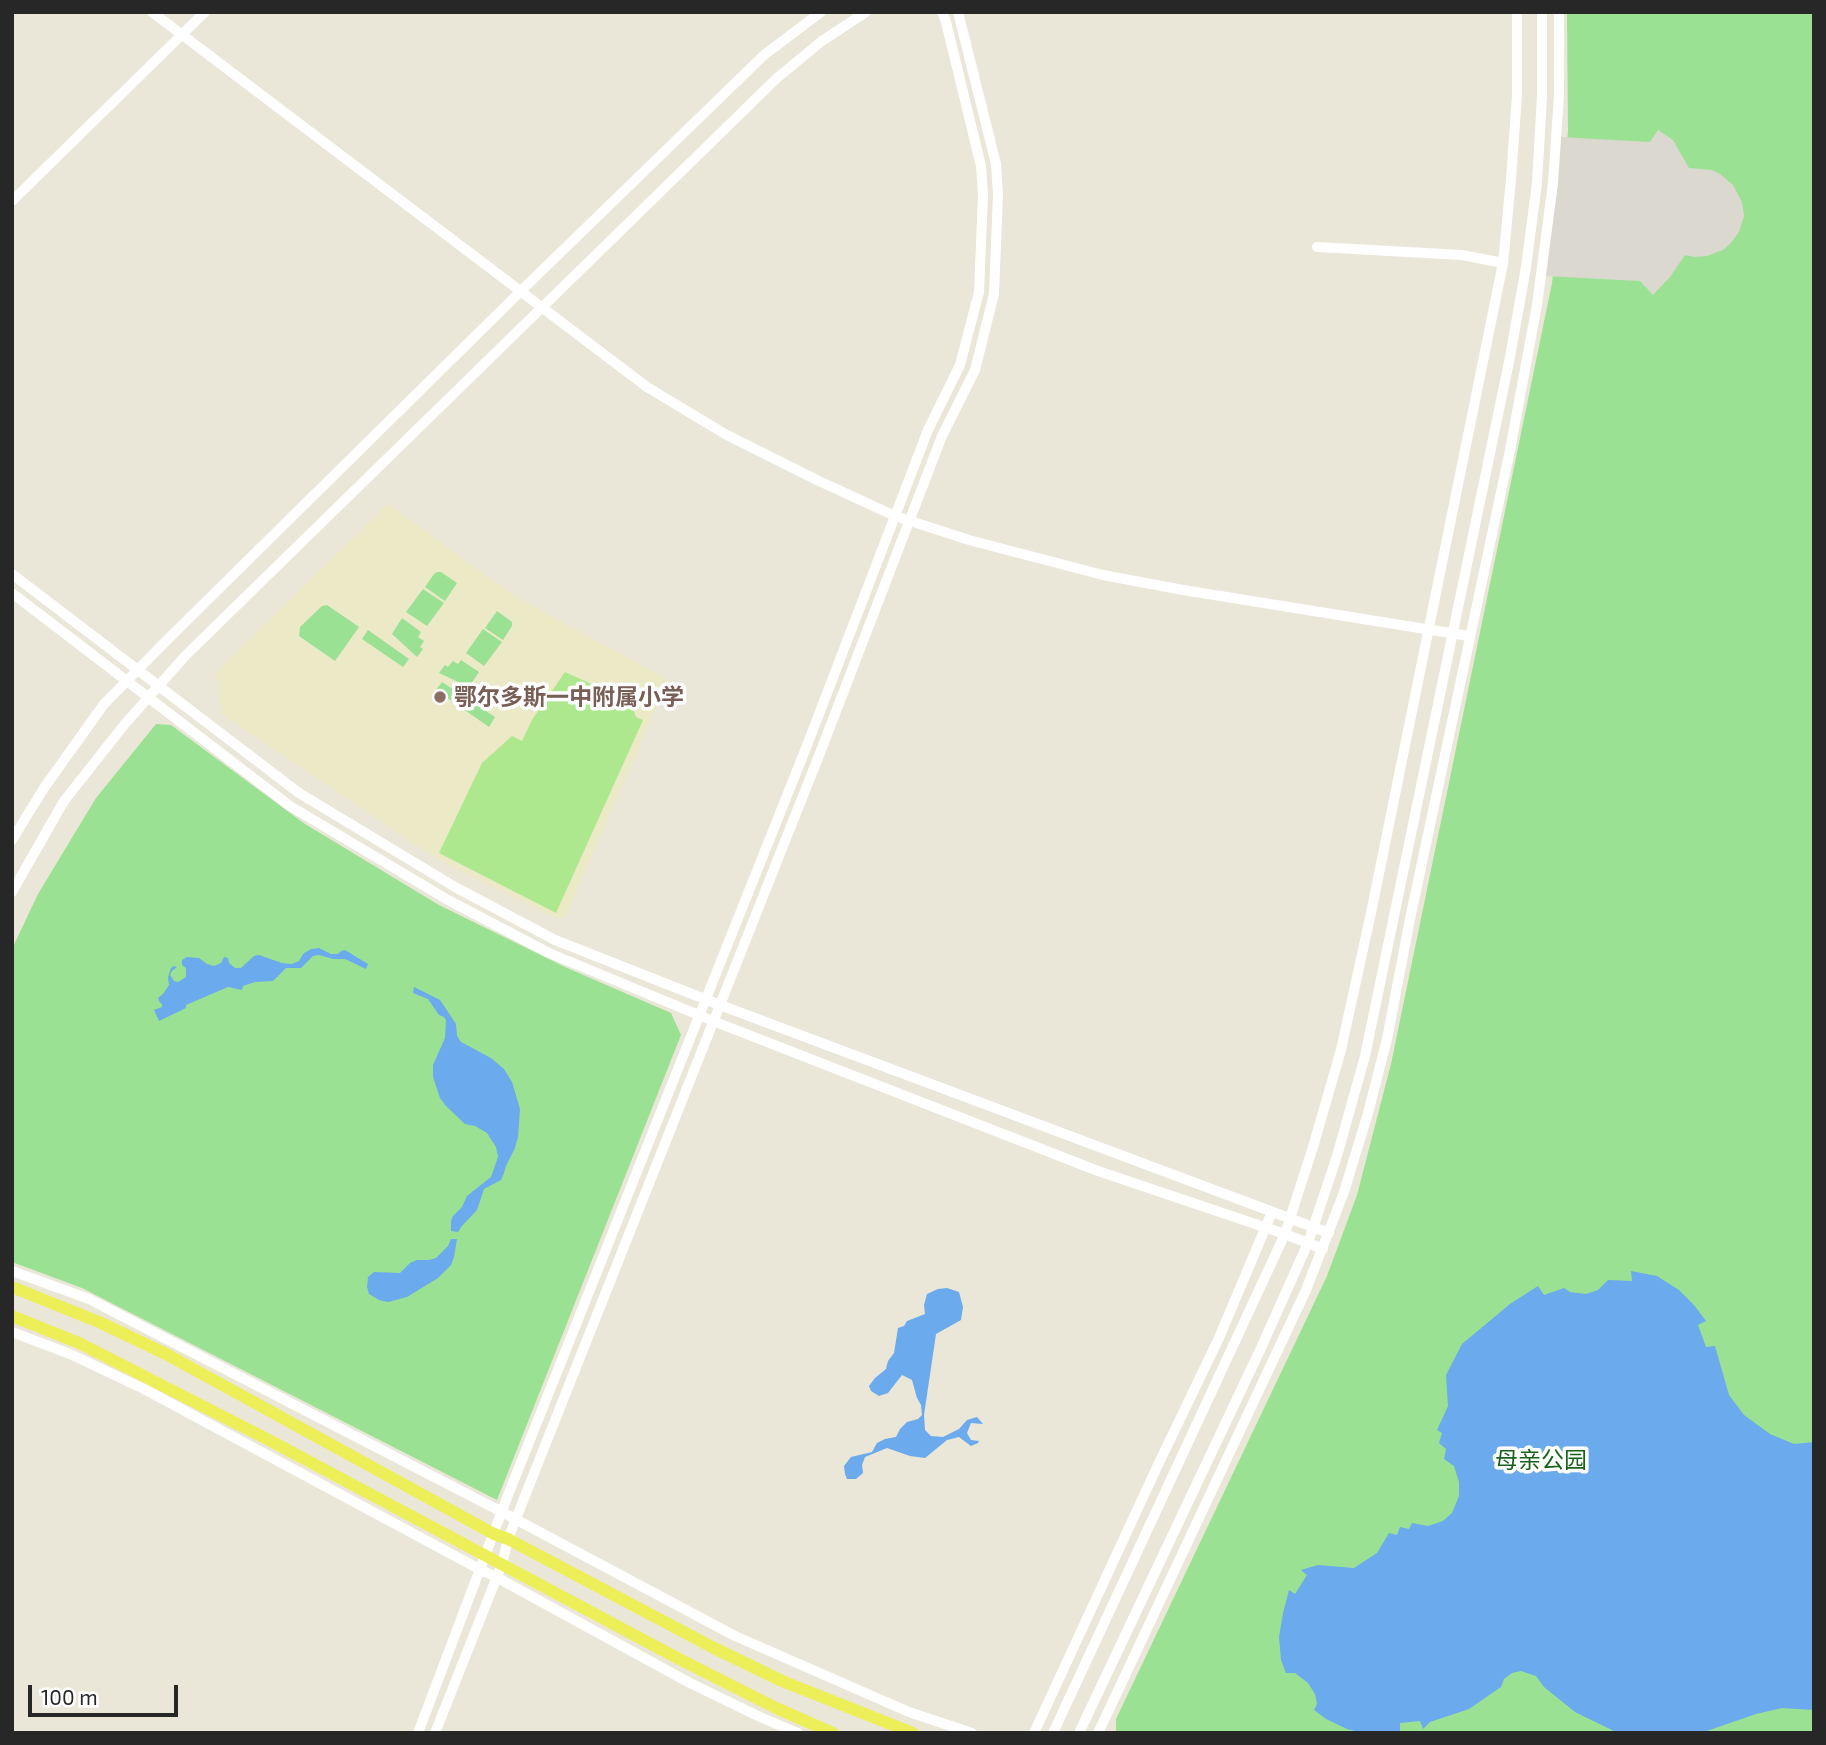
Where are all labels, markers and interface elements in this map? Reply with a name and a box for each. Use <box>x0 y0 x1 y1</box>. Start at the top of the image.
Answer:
place label: 鄂尔多斯一中附属小学 <box>454 683 684 711</box>
marker: 鄂尔多斯一中附属小学 <box>432 689 448 705</box>
park label: 母亲公园 <box>1495 1446 1587 1474</box>
scale bar <box>32 1672 182 1716</box>
text: 100 m <box>41 1684 98 1709</box>

